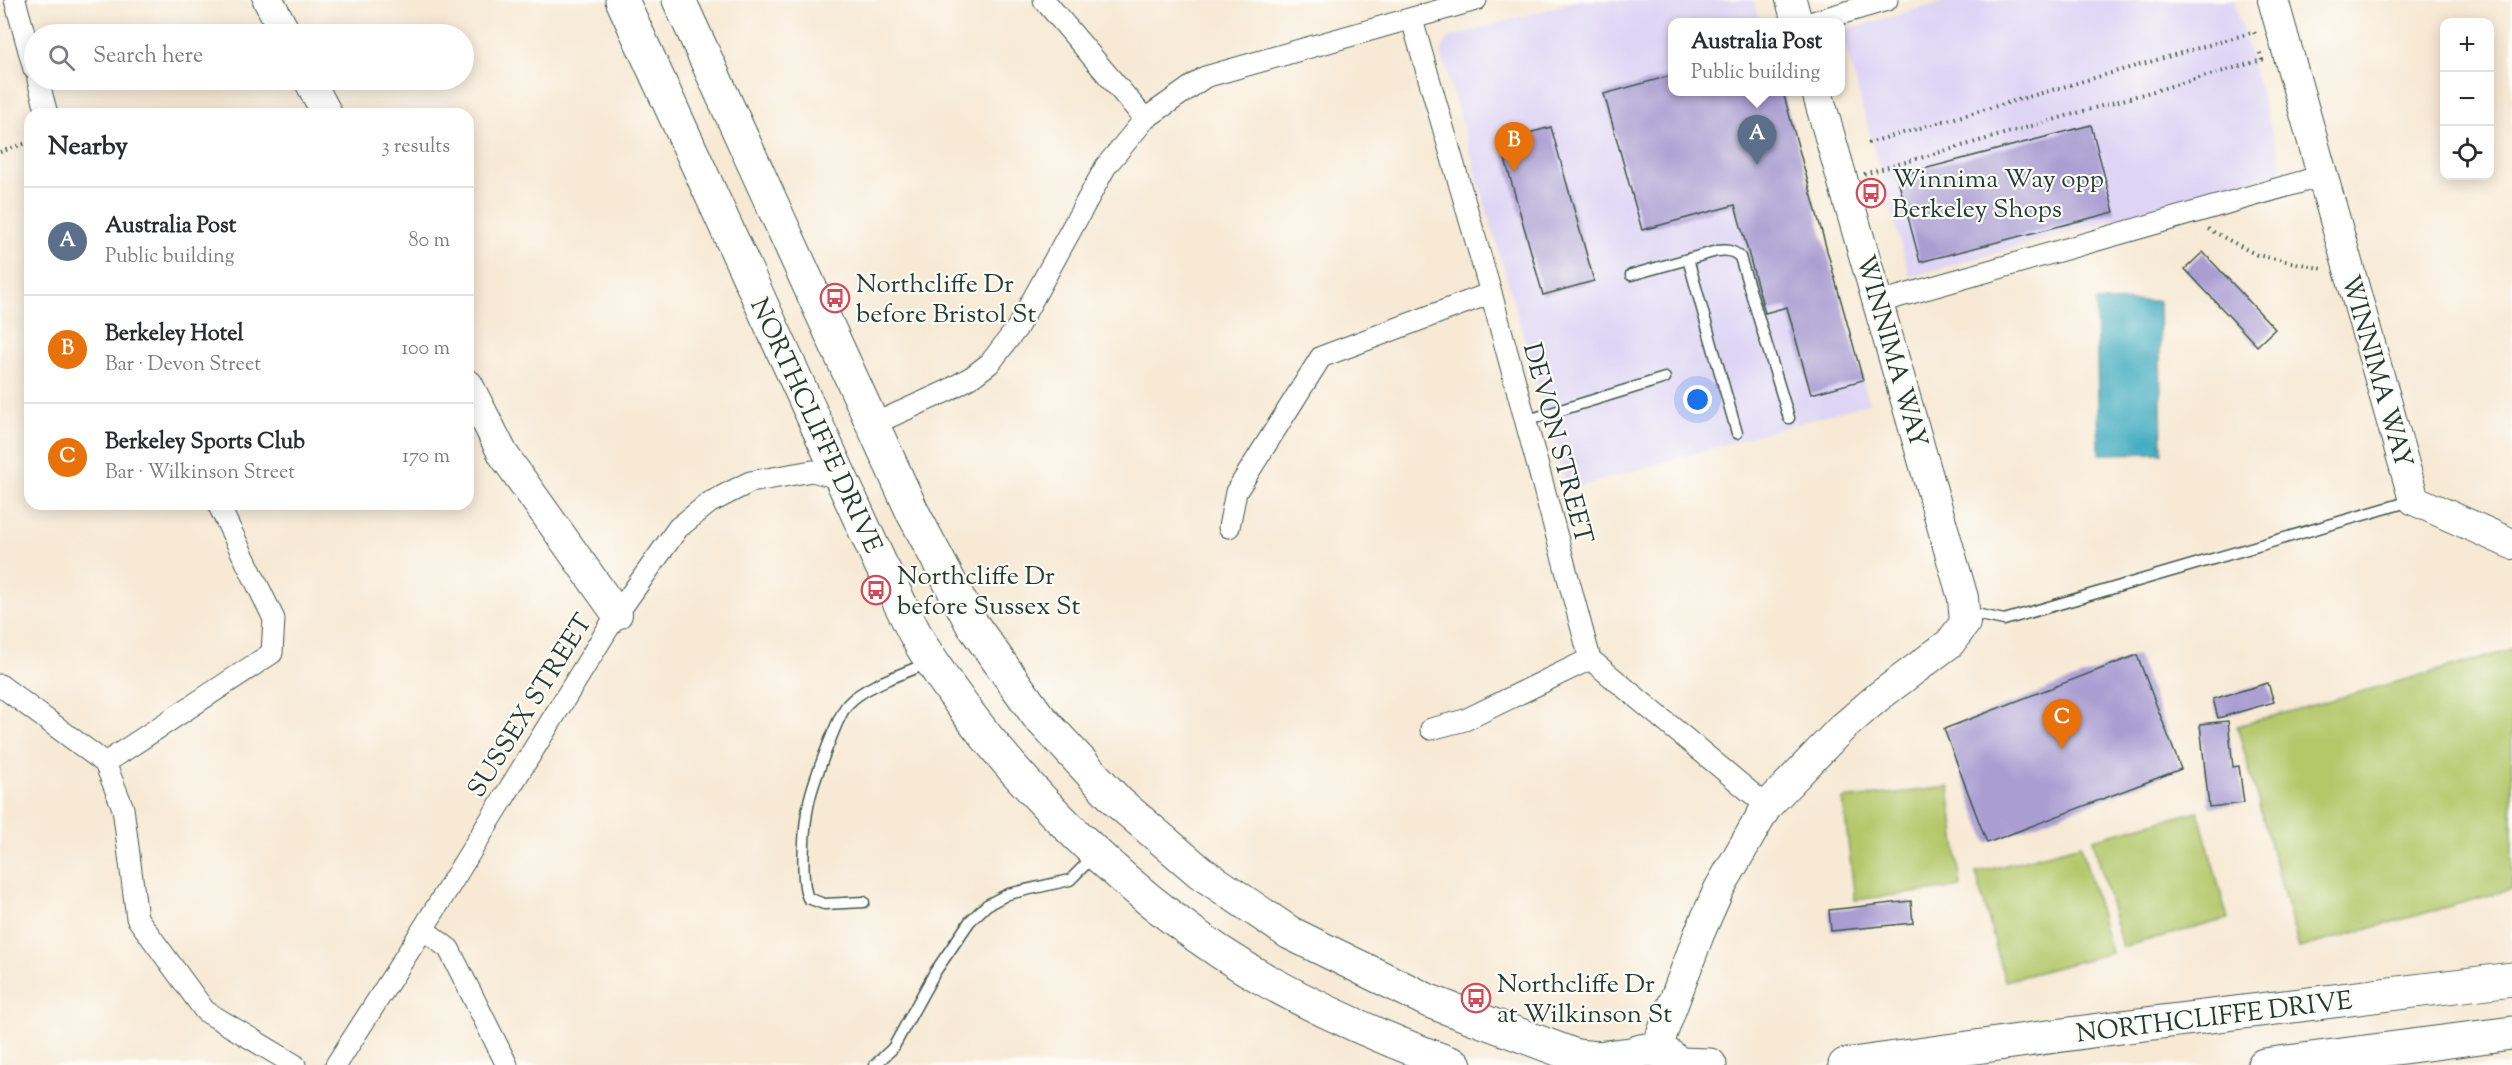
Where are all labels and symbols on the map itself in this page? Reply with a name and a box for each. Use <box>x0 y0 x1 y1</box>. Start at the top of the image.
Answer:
pin: A <box>1738 116 1776 165</box>
pin: B <box>1494 122 1534 172</box>
place label: Winnima Way opp Berkeley Shops <box>1892 162 2104 229</box>
bus stop icon: Winnima Way opp Berkeley Shops <box>1855 177 1887 209</box>
street label: WINNIMA WAY <box>1845 251 1936 452</box>
place label: Northcliffe Dr before Bristol St <box>856 267 1036 334</box>
street label: WINNIMA WAY <box>2330 271 2421 472</box>
bus stop icon: Northcliffe Dr before Bristol St <box>819 282 851 314</box>
street label: NORTHCLIFFE DRIVE <box>739 292 890 560</box>
street label: DEVON STREET <box>1512 339 1601 548</box>
your location <box>1683 385 1712 414</box>
place label: Northcliffe Dr before Sussex St <box>897 559 1080 626</box>
bus stop icon: Northcliffe Dr before Sussex St <box>860 574 892 606</box>
street label: SUSSEX STREET <box>460 607 603 805</box>
pin: C <box>2042 700 2082 749</box>
place label: Northcliffe Dr at Wilkinson St <box>1497 967 1672 1034</box>
bus stop icon: Northcliffe Dr at Wilkinson St <box>1460 982 1492 1014</box>
street label: NORTHCLIFFE DRIVE <box>2074 983 2355 1054</box>

